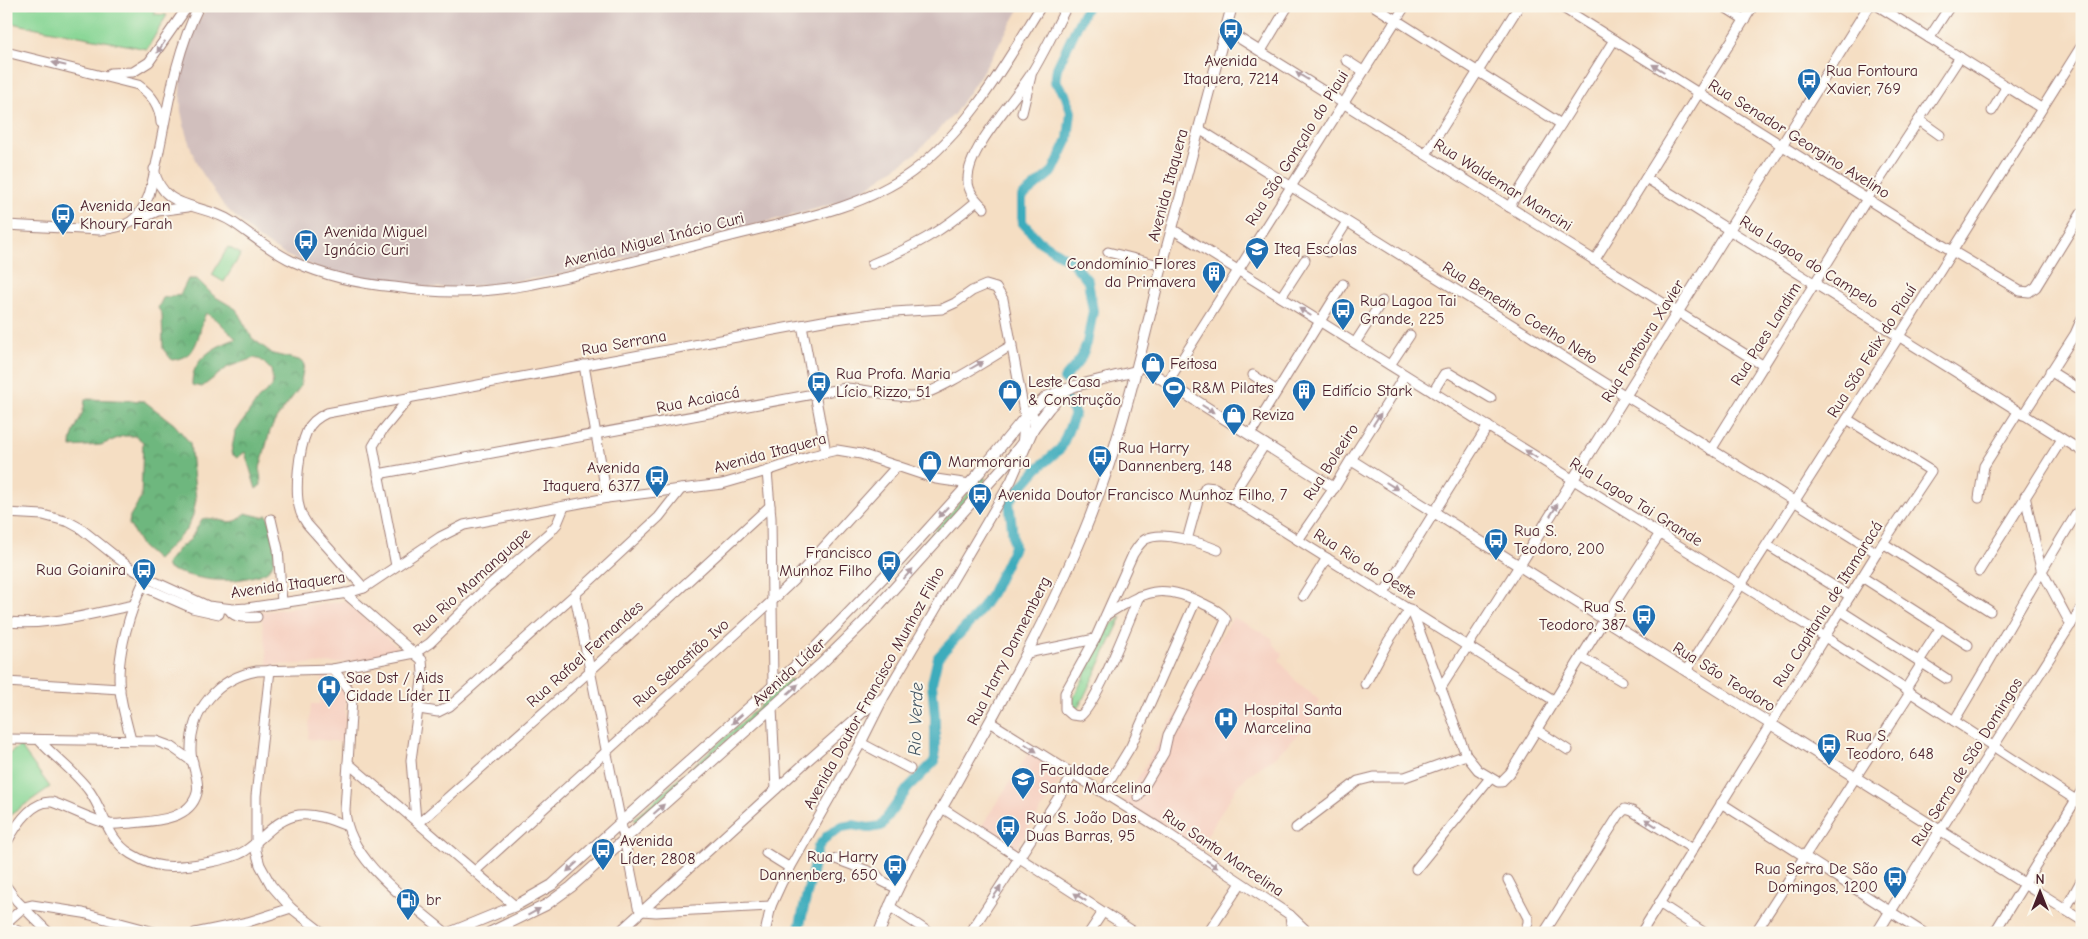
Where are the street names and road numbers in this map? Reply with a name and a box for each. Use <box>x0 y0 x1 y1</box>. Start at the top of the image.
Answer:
street label: Rua São Gonçalo do Piaui <box>1242 67 1352 229</box>
street label: Rua Senador Georgino Avelino <box>1705 76 1893 202</box>
street label: Avenida Itaquera <box>1144 127 1192 243</box>
street label: Rua Waldemar Mancini <box>1430 135 1576 235</box>
street label: Avenida Miguel Inácio Curi <box>562 209 746 271</box>
street label: Rua Lagoa do Campelo <box>1736 212 1882 312</box>
street label: Rua Benedito Coelho Neto <box>1439 258 1601 368</box>
street label: Rua Fontoura Xavier <box>1598 276 1688 406</box>
street label: Rua Paes Landim <box>1727 279 1805 389</box>
street label: Rua São Felix do Piauí <box>1824 281 1921 421</box>
street label: Rua Serrana <box>580 327 668 359</box>
street label: Rua Acaiacá <box>655 383 741 417</box>
street label: Rua Boleeiro <box>1300 420 1362 504</box>
street label: Avenida Itaquera <box>712 429 828 477</box>
street label: Rua Lagoa Tai Grande <box>1566 454 1706 550</box>
street label: Rua Capitania de Itamaracá <box>1769 518 1887 690</box>
street label: Rua Rio Mamanguape <box>410 525 534 639</box>
street label: Rua Rio do Oeste <box>1310 525 1420 603</box>
street label: Avenida Doutor Francisco Munhoz Filho <box>800 564 948 812</box>
street label: Avenida Itaquera <box>229 568 347 602</box>
street label: Rua Harry Dannemberg <box>964 574 1054 728</box>
street label: Rua Rafael Fernandes <box>523 597 647 711</box>
street label: Rua Sebastião Ivo <box>629 615 733 711</box>
street label: Avenida Líder <box>749 634 830 710</box>
street label: Rua São Teodoro <box>1670 638 1778 716</box>
street label: Rua Serra de São Domingos <box>1908 674 2026 849</box>
street label: Rua Santa Marcelina <box>1159 806 1287 900</box>

